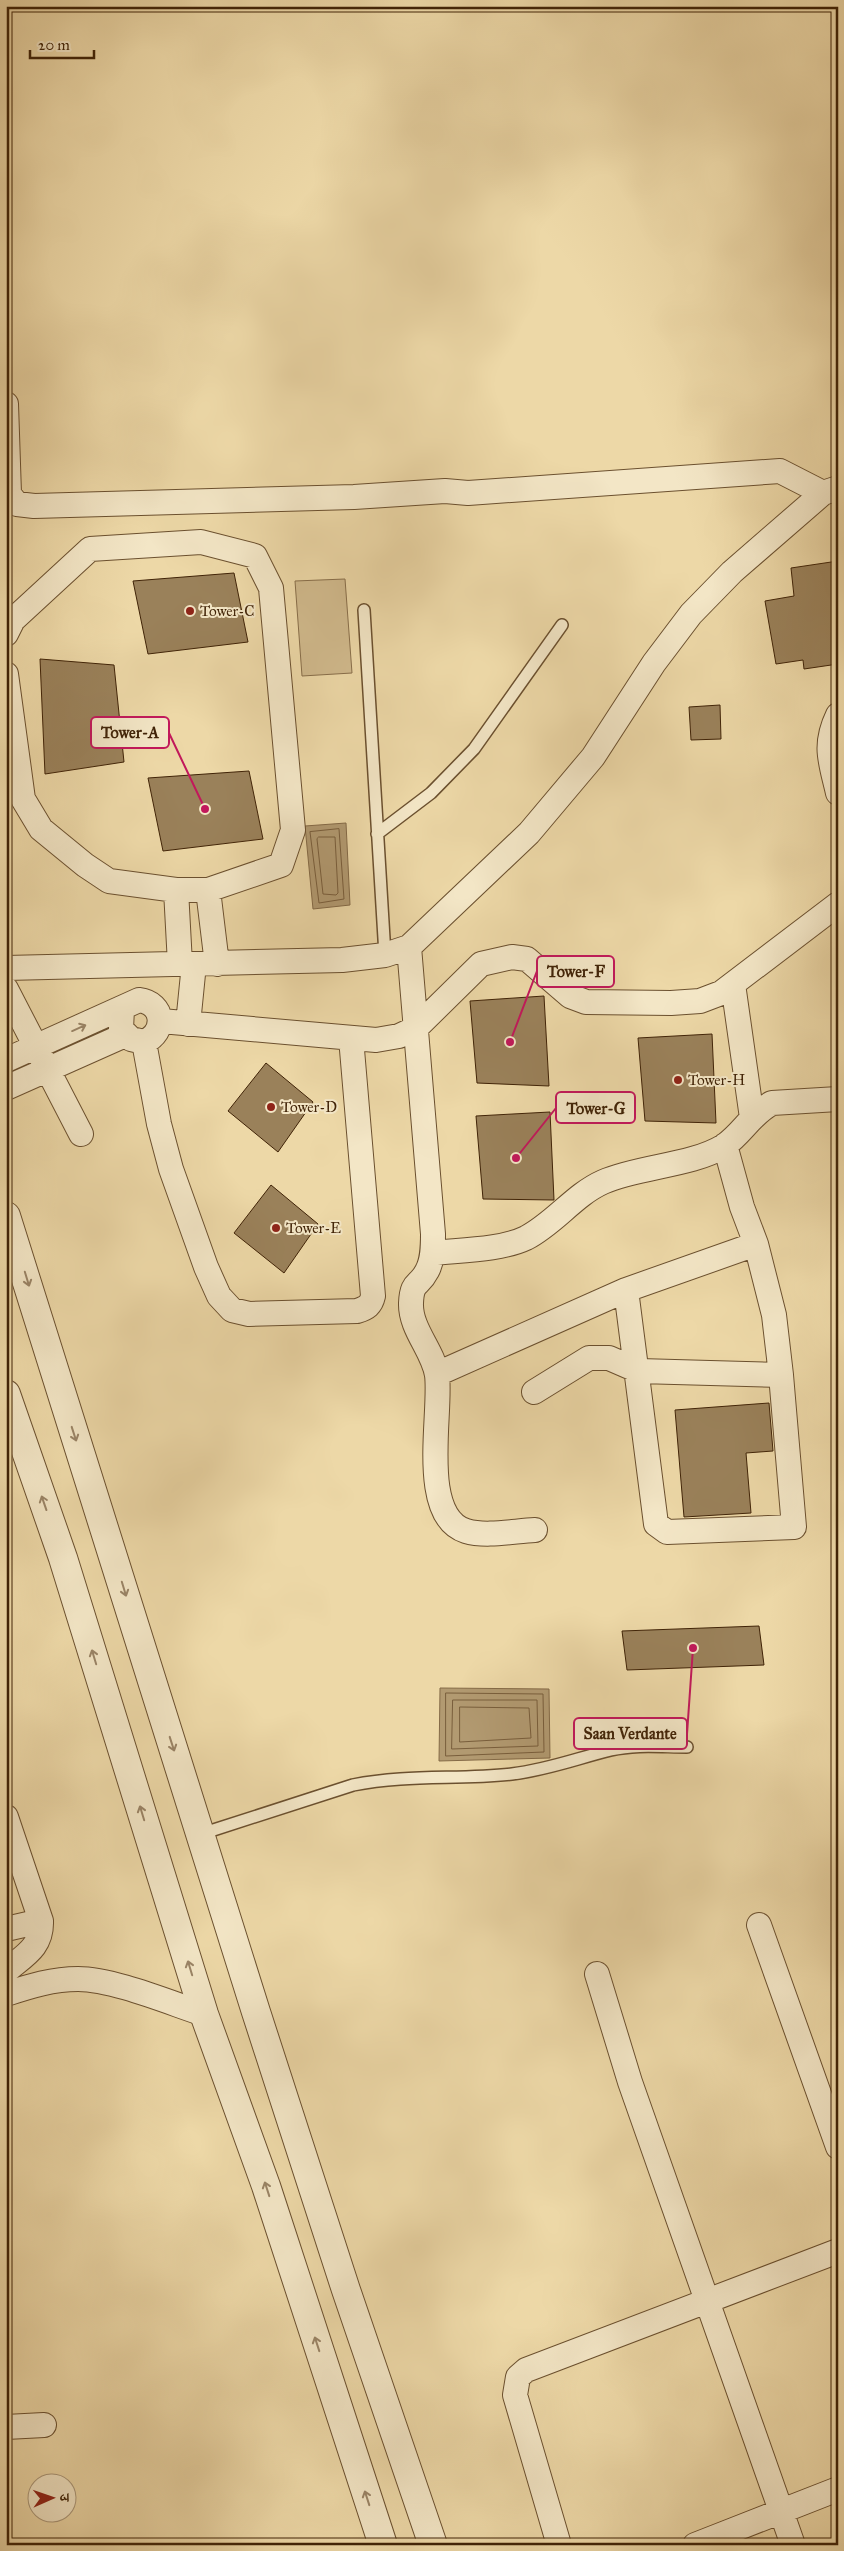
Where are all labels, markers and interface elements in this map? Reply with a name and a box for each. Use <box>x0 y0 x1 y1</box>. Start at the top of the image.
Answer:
scale bar <box>30 28 94 60</box>
text: 20 m <box>38 36 70 54</box>
place label: Tower-C <box>200 602 255 620</box>
marker: Tower-C <box>184 605 196 617</box>
callout: Tower-A <box>91 717 169 748</box>
text: Tower-A <box>100 723 159 742</box>
callout: Tower-F <box>537 956 614 987</box>
text: Tower-F <box>546 962 605 981</box>
one-way arrow <box>71 1023 86 1033</box>
place label: Tower-H <box>688 1071 745 1089</box>
marker: Tower-H <box>672 1074 684 1086</box>
callout: Tower-G <box>556 1092 635 1123</box>
place label: Tower-D <box>281 1098 337 1116</box>
text: Tower-G <box>565 1099 626 1118</box>
marker: Tower-D <box>265 1101 277 1113</box>
place label: Tower-E <box>286 1219 341 1237</box>
marker: Tower-E <box>270 1222 282 1234</box>
one-way arrow <box>23 1270 33 1286</box>
one-way arrow <box>70 1426 79 1442</box>
one-way arrow <box>39 1495 48 1511</box>
one-way arrow <box>120 1580 130 1596</box>
one-way arrow <box>88 1650 98 1666</box>
callout: Saan Verdante <box>574 1718 687 1749</box>
text: Saan Verdante <box>583 1724 677 1743</box>
one-way arrow <box>168 1736 177 1751</box>
one-way arrow <box>137 1805 146 1821</box>
one-way arrow <box>185 1960 194 1976</box>
one-way arrow <box>262 2182 271 2198</box>
one-way arrow <box>312 2337 321 2352</box>
north arrow <box>28 2474 78 2524</box>
one-way arrow <box>362 2491 372 2507</box>
text: उ <box>56 2493 73 2502</box>

